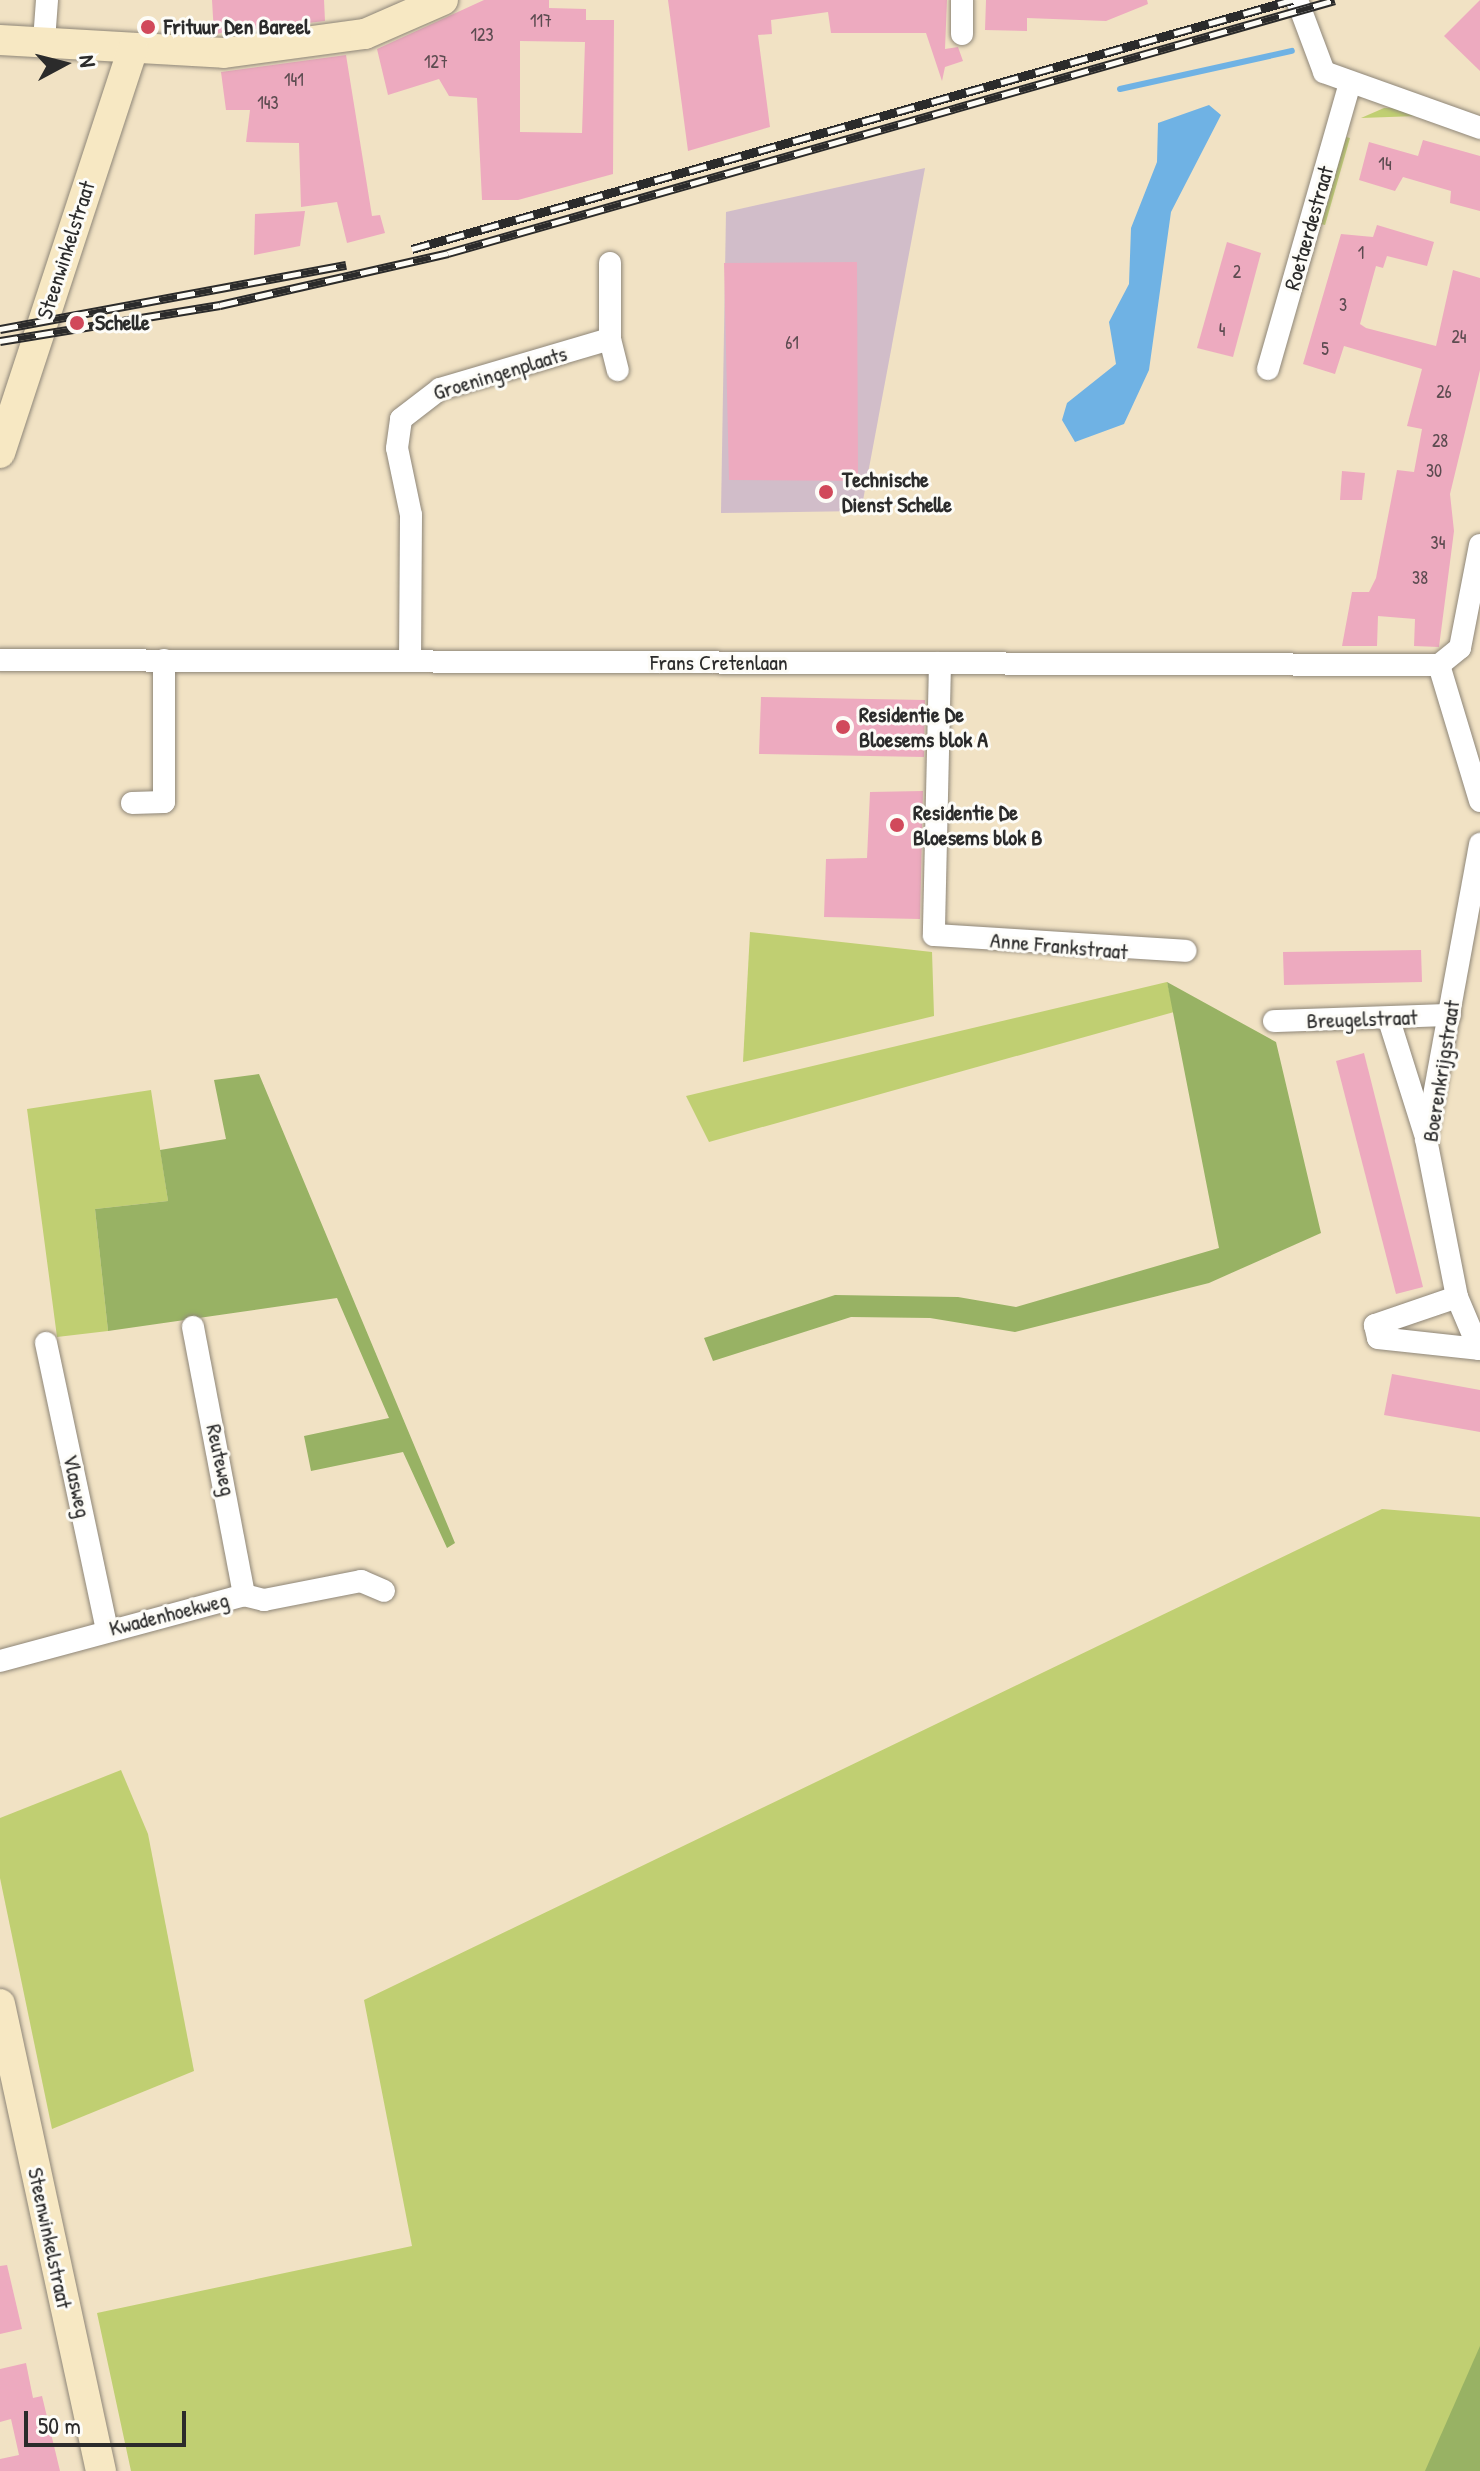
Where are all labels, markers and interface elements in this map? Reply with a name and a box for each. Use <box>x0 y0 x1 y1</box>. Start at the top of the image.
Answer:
house number: 117 <box>530 10 552 32</box>
place label: Frituur Den Bareel <box>164 14 310 40</box>
marker: Frituur Den Bareel <box>139 18 157 36</box>
north arrow <box>24 24 104 104</box>
house number: 123 <box>470 24 494 46</box>
house number: 127 <box>424 51 448 73</box>
text: N <box>72 53 103 69</box>
house number: 141 <box>284 69 304 91</box>
house number: 143 <box>257 92 279 114</box>
house number: 14 <box>1378 153 1392 175</box>
street label: Roetaerdestraat <box>1279 163 1339 293</box>
street label: Steenwinkelstraat <box>31 178 101 322</box>
house number: 1 <box>1358 242 1364 264</box>
house number: 2 <box>1233 261 1241 283</box>
house number: 3 <box>1339 294 1347 316</box>
place label: Schelle <box>95 310 150 336</box>
marker: Schelle <box>66 312 88 334</box>
house number: 4 <box>1219 319 1225 341</box>
house number: 24 <box>1451 326 1467 348</box>
house number: 61 <box>785 332 799 354</box>
house number: 5 <box>1321 338 1329 360</box>
street label: Groeningenplaats <box>430 340 570 406</box>
house number: 26 <box>1436 381 1452 403</box>
house number: 28 <box>1432 430 1448 452</box>
house number: 30 <box>1426 460 1442 482</box>
place label: Technische Dienst Schelle <box>842 466 952 518</box>
marker: Technische Dienst Schelle <box>817 483 835 501</box>
house number: 34 <box>1431 532 1445 554</box>
house number: 38 <box>1412 567 1428 589</box>
street label: Frans Cretenlaan <box>650 650 788 676</box>
place label: Residentie De Bloesems blok A <box>859 701 988 752</box>
marker: Residentie De Bloesems blok A <box>834 718 852 736</box>
place label: Residentie De Bloesems blok B <box>913 799 1042 850</box>
marker: Residentie De Bloesems blok B <box>888 816 906 834</box>
street label: Anne Frankstraat <box>989 927 1129 965</box>
street label: Boerenkrijgstraat <box>1417 998 1465 1144</box>
street label: Breugelstraat <box>1306 1004 1418 1034</box>
street label: Reuteweg <box>201 1422 241 1498</box>
street label: Vlasweg <box>57 1452 97 1520</box>
street label: Kwadenhoekweg <box>106 1586 232 1642</box>
street label: Steenwinkelstraat <box>22 2165 78 2311</box>
scale bar <box>28 2395 190 2445</box>
text: 50 m <box>38 2409 81 2441</box>

